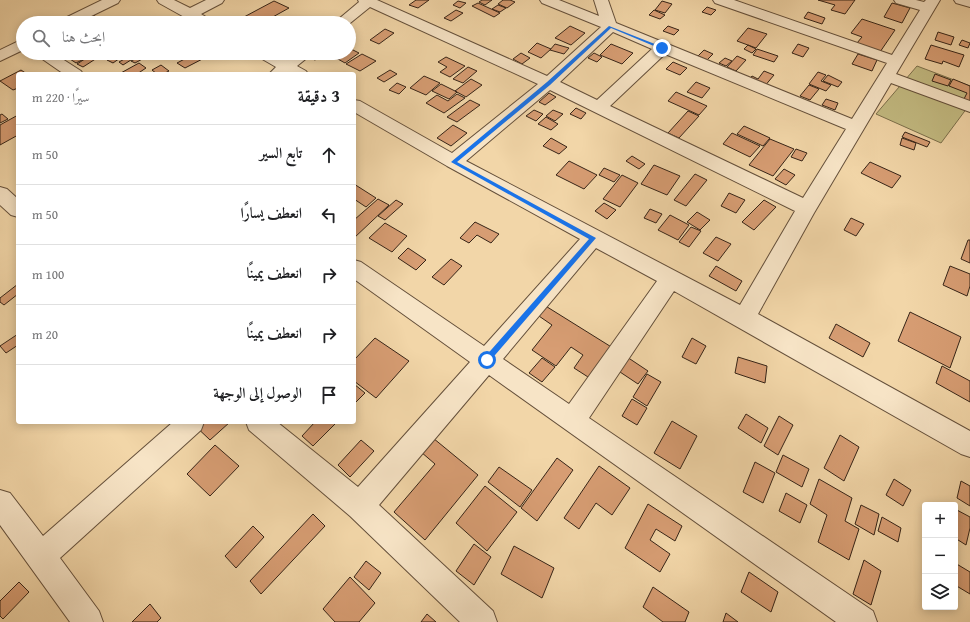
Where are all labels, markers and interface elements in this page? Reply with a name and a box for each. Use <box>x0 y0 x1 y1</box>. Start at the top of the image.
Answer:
search box <box>16 16 356 60</box>
text: ابحث هنا <box>62 26 105 47</box>
icon: search <box>30 27 52 49</box>
route end <box>653 39 671 57</box>
text: 3 دقيقة <box>298 83 340 108</box>
text: سيرًا · 220 m <box>32 88 90 107</box>
text: تابع السير <box>260 142 302 163</box>
icon: ahead <box>318 144 340 166</box>
text: 50 m <box>32 145 58 164</box>
text: انعطف يسارًا <box>240 202 302 223</box>
icon: left <box>318 204 340 226</box>
text: 50 m <box>32 205 58 224</box>
text: انعطف يمينًا <box>246 262 302 283</box>
icon: right <box>318 264 340 286</box>
text: 100 m <box>32 265 64 284</box>
text: انعطف يمينًا <box>246 322 302 343</box>
icon: right <box>318 324 340 346</box>
text: 20 m <box>32 325 58 344</box>
route start <box>478 351 496 369</box>
text: الوصول إلى الوجهة <box>213 382 302 403</box>
icon: arrive <box>318 384 340 406</box>
map controls <box>922 502 958 610</box>
button: + <box>922 502 958 538</box>
button: − <box>922 538 958 574</box>
button: layers <box>922 574 958 610</box>

